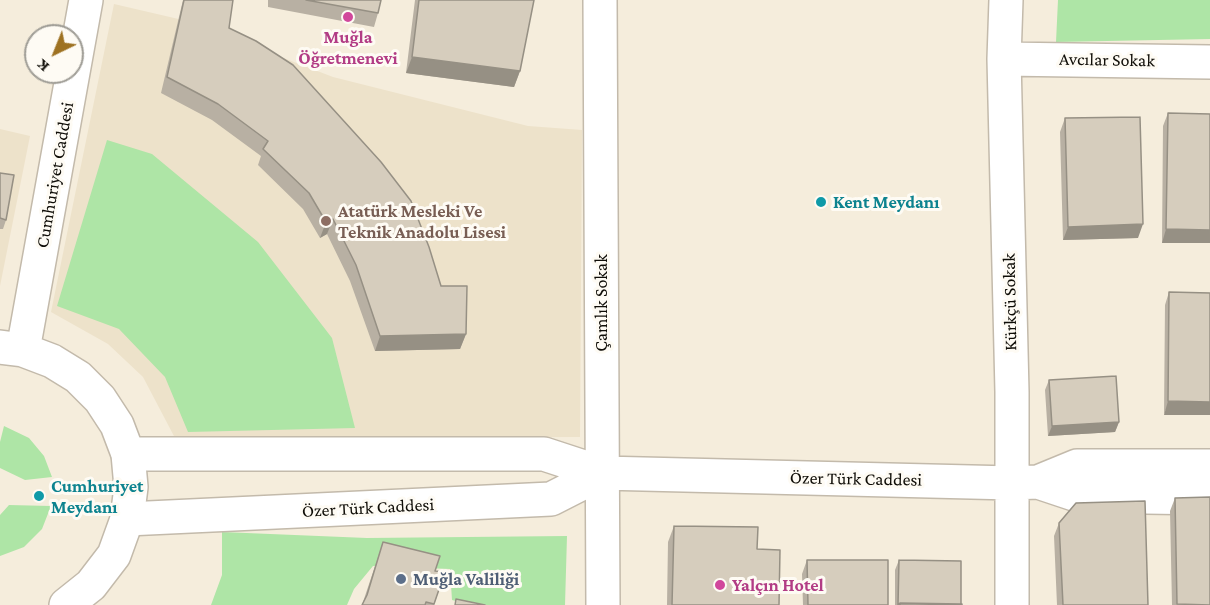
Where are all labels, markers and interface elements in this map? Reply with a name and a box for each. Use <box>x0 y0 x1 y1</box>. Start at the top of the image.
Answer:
marker: Muğla Öğretmenevi <box>341 10 355 24</box>
north arrow <box>24 24 84 84</box>
place label: Muğla Öğretmenevi <box>298 26 398 68</box>
street label: Avcılar Sokak <box>1059 48 1155 72</box>
text: K <box>33 56 52 76</box>
street label: Cumhuriyet Caddesi <box>32 100 78 250</box>
place label: Kent Meydanı <box>833 191 939 213</box>
marker: Kent Meydanı <box>814 195 828 209</box>
place label: Atatürk Mesleki Ve Teknik Anadolu Lisesi <box>338 200 506 242</box>
marker: Atatürk Mesleki Ve Teknik Anadolu Lisesi <box>319 214 333 228</box>
street label: Kürkçü Sokak <box>998 253 1022 351</box>
street label: Çamlık Sokak <box>590 254 612 352</box>
street label: Özer Türk Caddesi <box>790 467 922 491</box>
place label: Cumhuriyet Meydanı <box>51 475 144 518</box>
marker: Cumhuriyet Meydanı <box>32 489 46 503</box>
street label: Özer Türk Caddesi <box>301 494 435 522</box>
place label: Muğla Valiliği <box>413 568 519 590</box>
marker: Muğla Valiliği <box>394 572 408 586</box>
place label: Yalçın Hotel <box>732 574 824 596</box>
marker: Yalçın Hotel <box>713 578 727 592</box>

